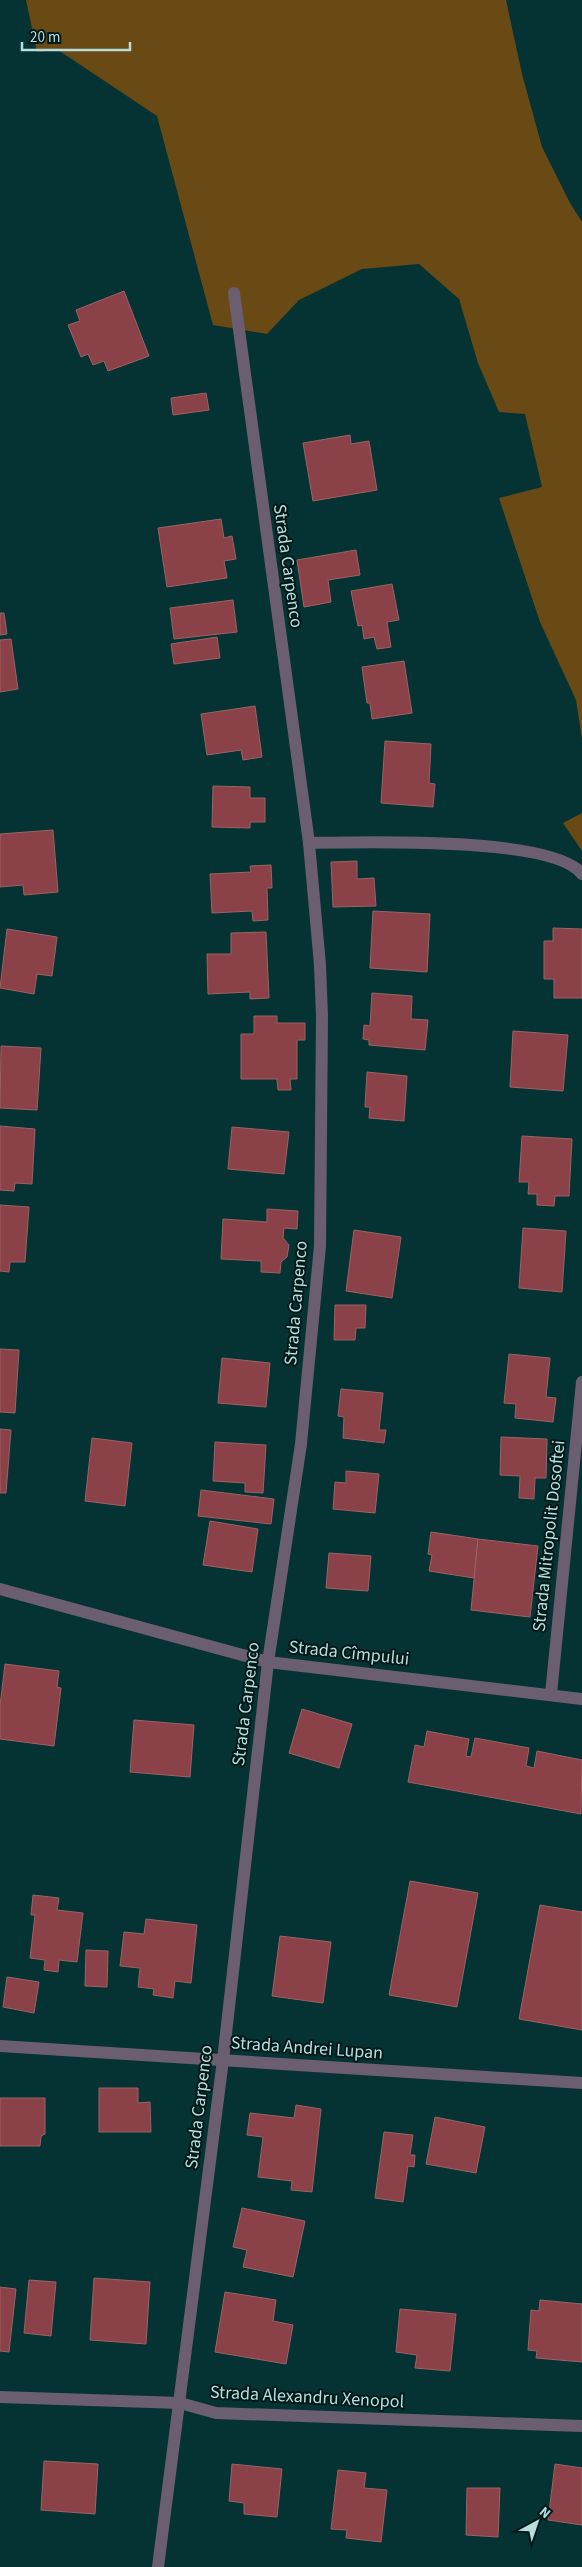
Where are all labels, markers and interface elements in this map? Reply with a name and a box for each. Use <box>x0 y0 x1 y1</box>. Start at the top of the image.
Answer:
scale bar <box>22 20 130 52</box>
text: 20 m <box>30 27 60 48</box>
street label: Strada Carpenco <box>267 502 309 630</box>
street label: Strada Carpenco <box>278 1240 314 1366</box>
street label: Strada Mitropolit Dosoftei <box>527 1439 571 1633</box>
street label: Strada Cîmpului <box>288 1634 410 1672</box>
street label: Strada Carpenco <box>226 1641 266 1767</box>
street label: Strada Andrei Lupan <box>230 2030 384 2066</box>
street label: Strada Carpenco <box>179 2044 219 2170</box>
street label: Strada Alexandru Xenopol <box>209 2379 405 2415</box>
north arrow <box>512 2497 562 2547</box>
text: N <box>535 2502 555 2523</box>

